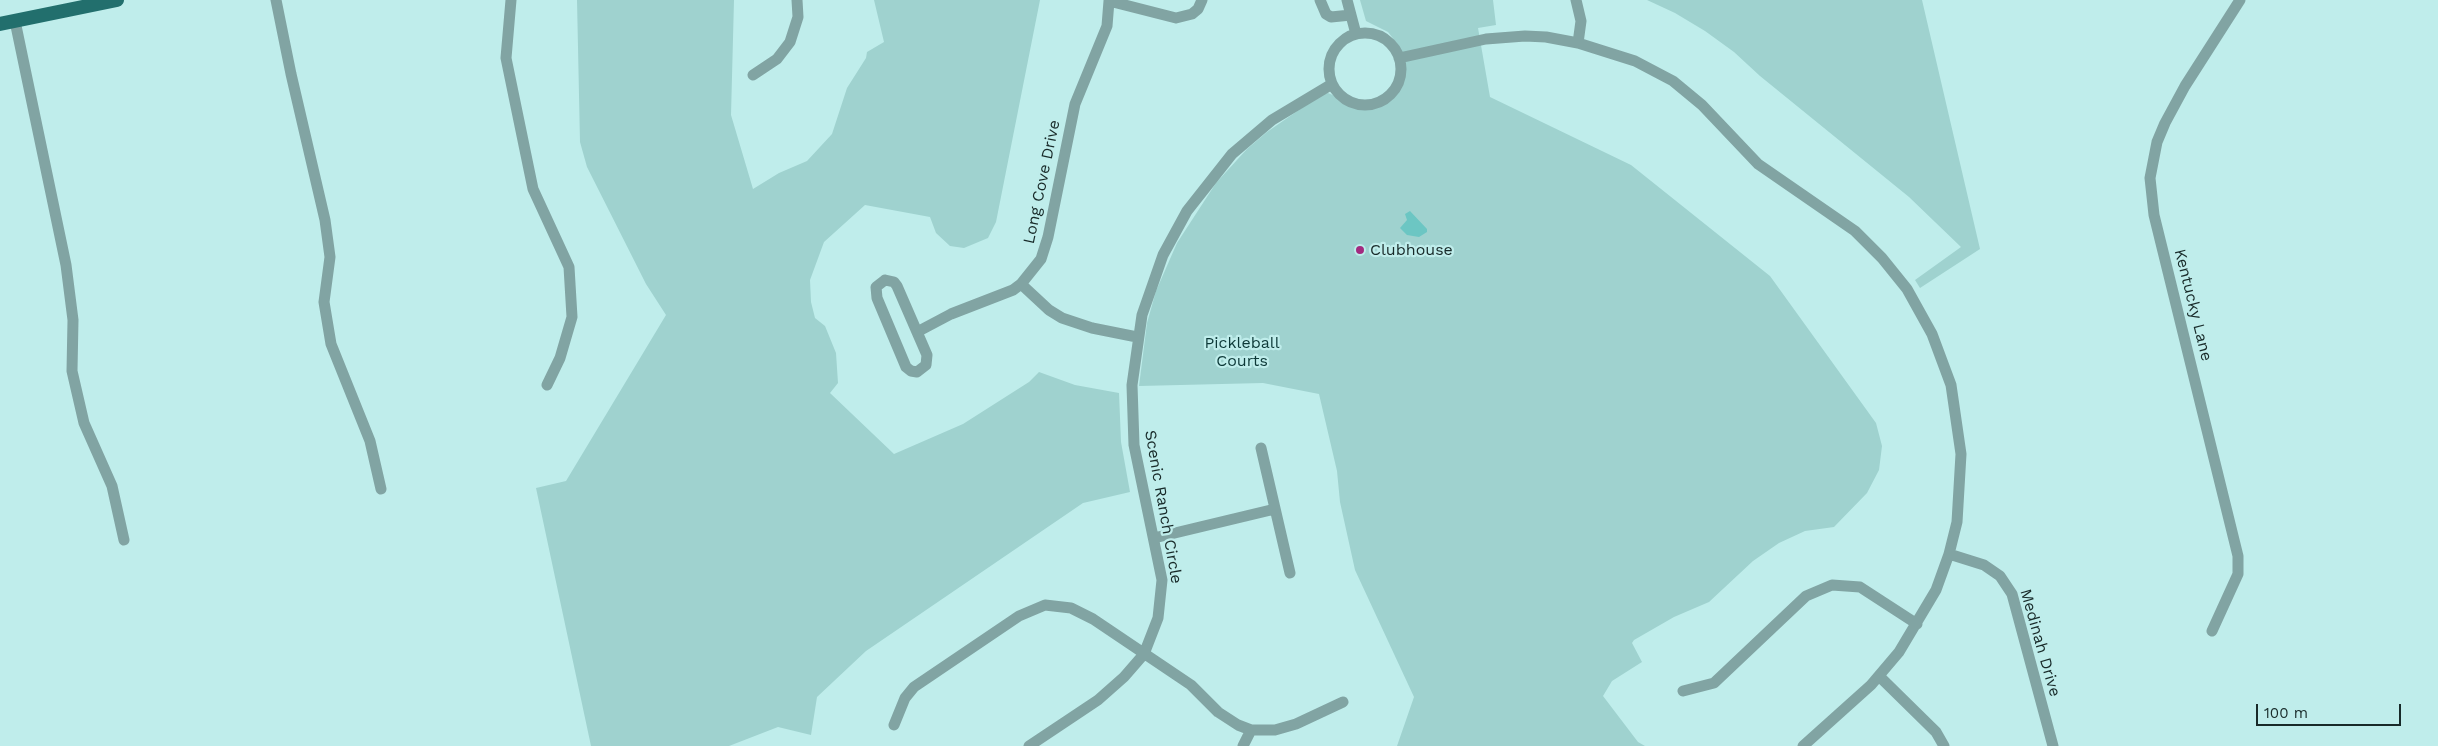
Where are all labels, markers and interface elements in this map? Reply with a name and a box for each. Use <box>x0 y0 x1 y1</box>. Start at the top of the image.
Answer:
street label: Long Cove Drive <box>1019 118 1065 246</box>
place label: Clubhouse <box>1370 240 1453 260</box>
marker: Clubhouse <box>1354 244 1366 256</box>
street label: Kentucky Lane <box>2170 247 2216 363</box>
park label: Pickleball Courts <box>1204 333 1280 371</box>
street label: Scenic Ranch Circle <box>1140 429 1186 585</box>
street label: Medinah Drive <box>2015 587 2065 699</box>
scale bar <box>2258 694 2403 726</box>
text: 100 m <box>2264 704 2308 722</box>

